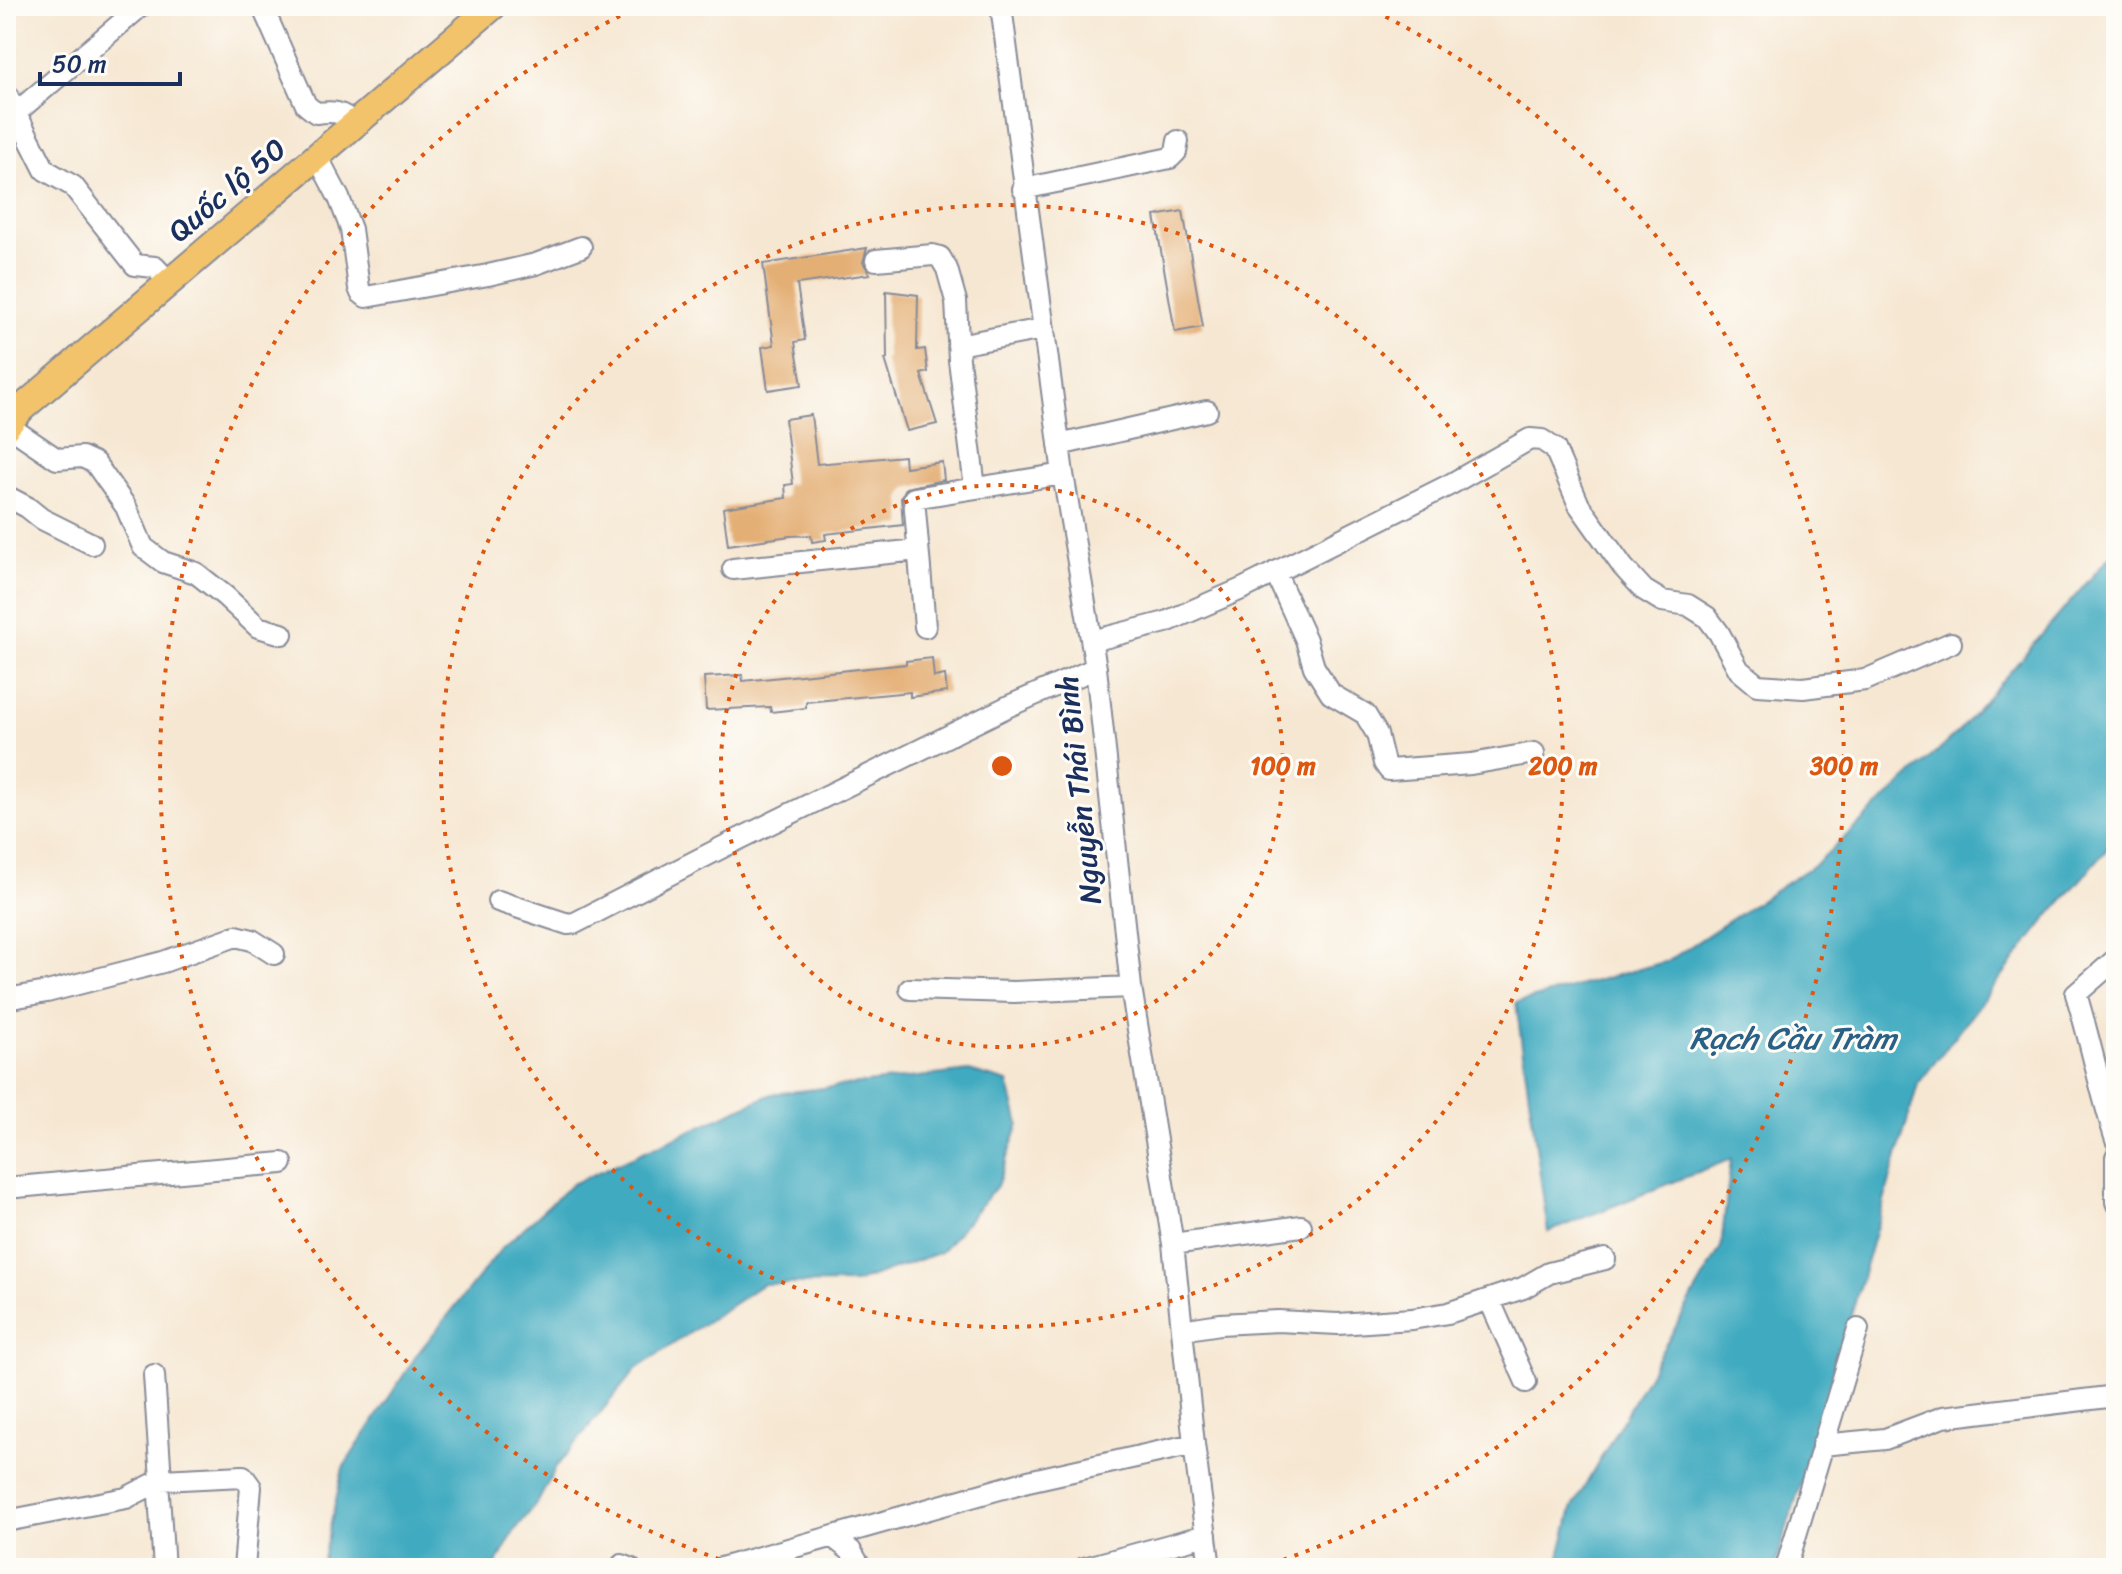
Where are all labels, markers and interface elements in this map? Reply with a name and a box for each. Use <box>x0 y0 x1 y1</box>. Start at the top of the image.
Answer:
scale bar <box>40 36 180 86</box>
text: 50 m <box>52 43 107 85</box>
street label: Quốc lộ 50 <box>155 124 299 256</box>
street label: Nguyễn Thái Bình <box>1040 673 1118 907</box>
text: 100 m <box>1250 745 1316 787</box>
text: 200 m <box>1528 745 1598 787</box>
text: 300 m <box>1809 745 1879 787</box>
centre of rings <box>988 752 1016 780</box>
water label: Rạch Cầu Tràm <box>1690 1010 1899 1067</box>

